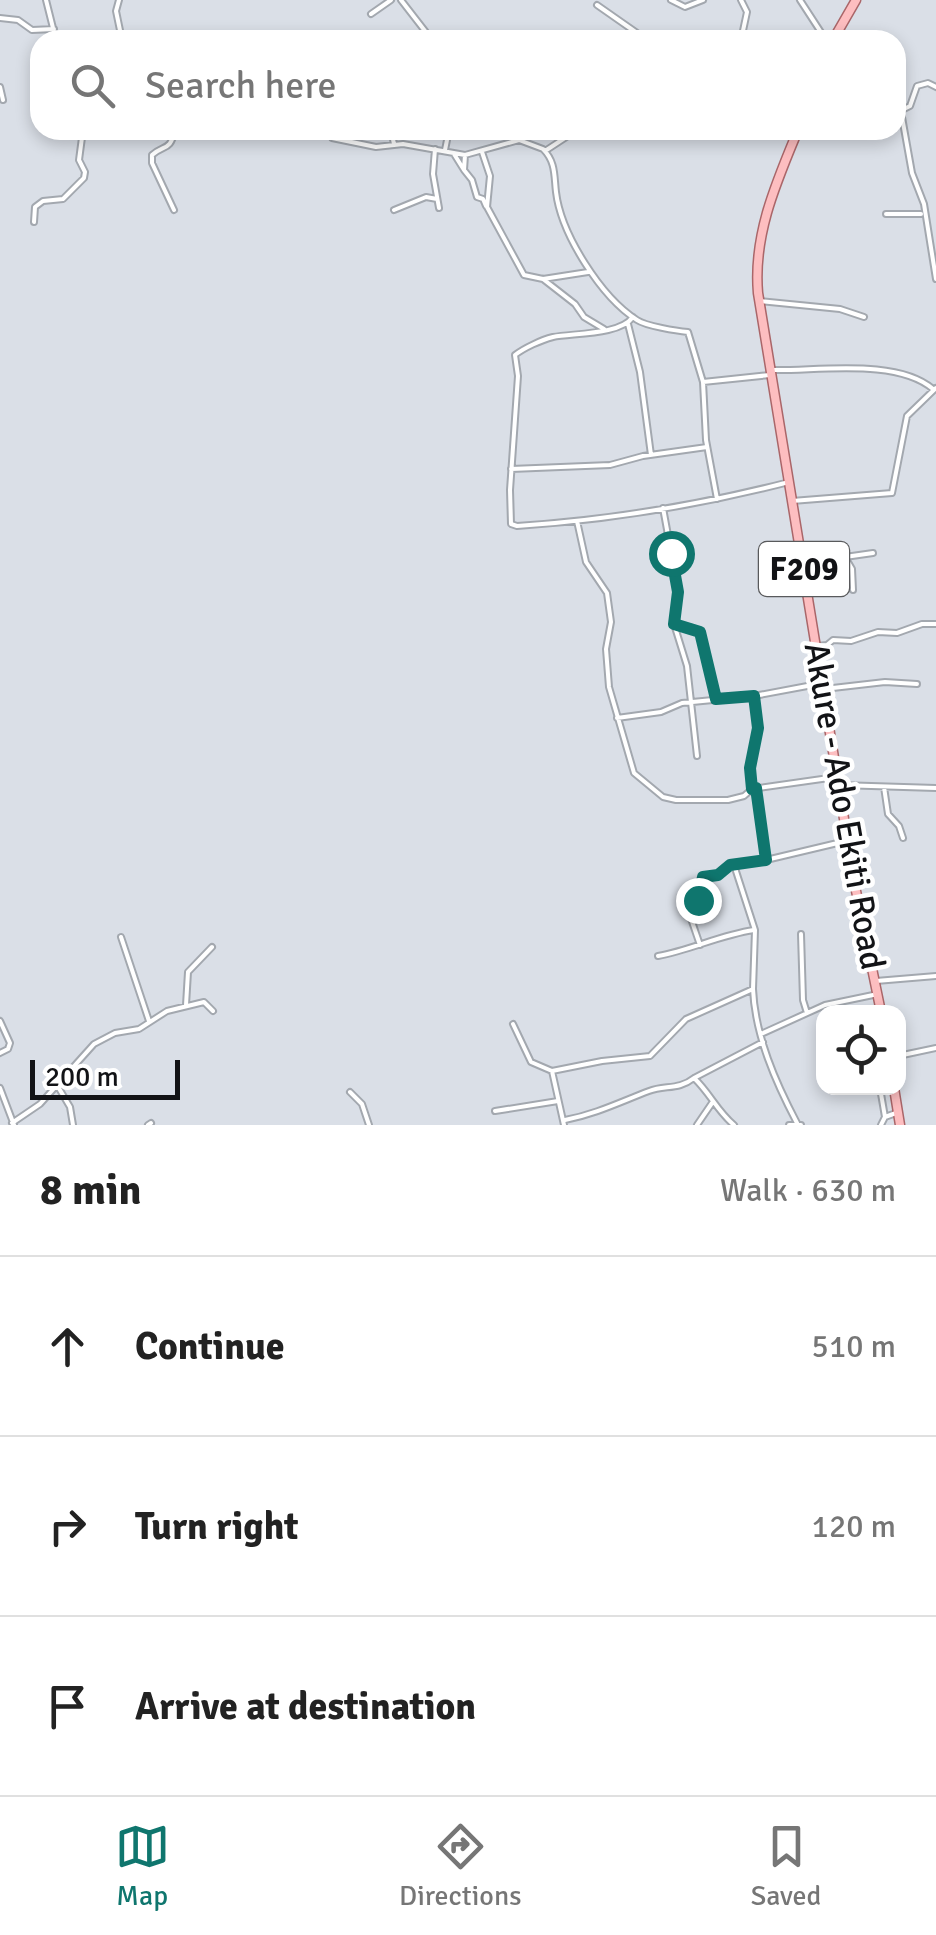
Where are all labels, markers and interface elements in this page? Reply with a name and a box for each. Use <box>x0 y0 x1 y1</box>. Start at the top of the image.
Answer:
search box <box>30 30 906 140</box>
icon: search <box>65 58 120 113</box>
text: Search here <box>145 62 337 109</box>
route start <box>649 531 695 577</box>
road number: F209 <box>759 542 849 596</box>
street label: Akure - Ado Ekiti Road <box>795 639 894 973</box>
route end <box>676 878 722 924</box>
map controls <box>816 1005 906 1095</box>
button: locate <box>816 1005 906 1095</box>
scale bar <box>30 1055 180 1100</box>
text: 200 m <box>45 1060 119 1094</box>
text: 8 min <box>40 1165 141 1216</box>
text: Walk · 630 m <box>720 1171 896 1210</box>
icon: ahead <box>40 1319 95 1374</box>
text: Continue <box>135 1323 285 1370</box>
text: 510 m <box>812 1327 896 1366</box>
icon: right <box>40 1499 95 1554</box>
text: Turn right <box>135 1503 299 1550</box>
text: 120 m <box>812 1507 896 1546</box>
icon: arrive <box>40 1679 95 1734</box>
text: Arrive at destination <box>135 1683 476 1730</box>
tab: Map <box>115 1819 170 1913</box>
tab: Directions <box>399 1819 521 1913</box>
tab: Saved <box>751 1819 821 1913</box>

